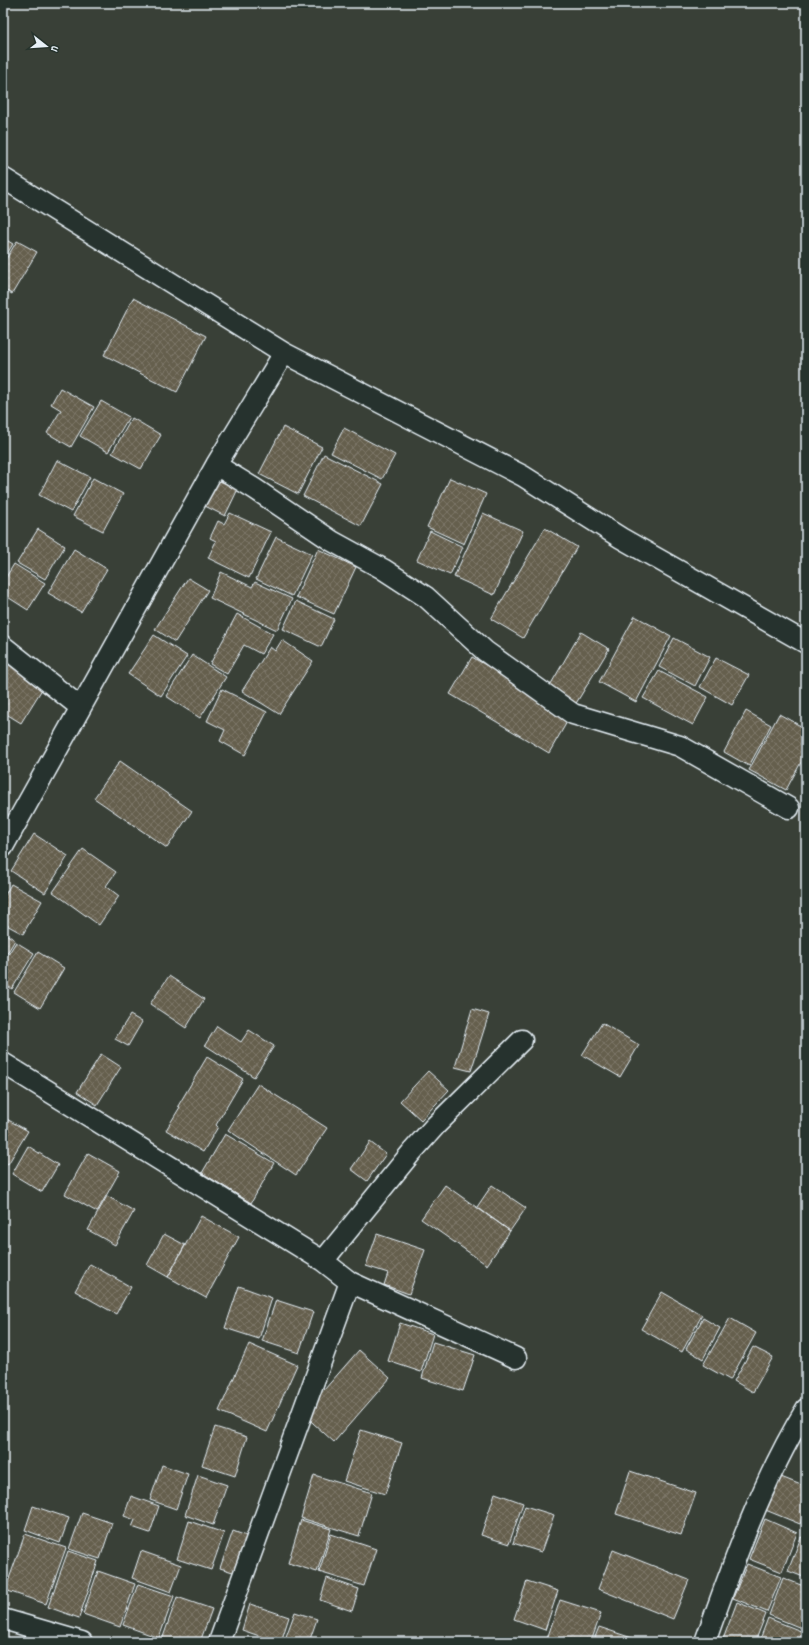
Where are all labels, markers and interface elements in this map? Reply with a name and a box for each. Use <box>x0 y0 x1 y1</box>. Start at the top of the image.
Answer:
north arrow <box>26 26 66 66</box>
text: U <box>45 43 62 53</box>

